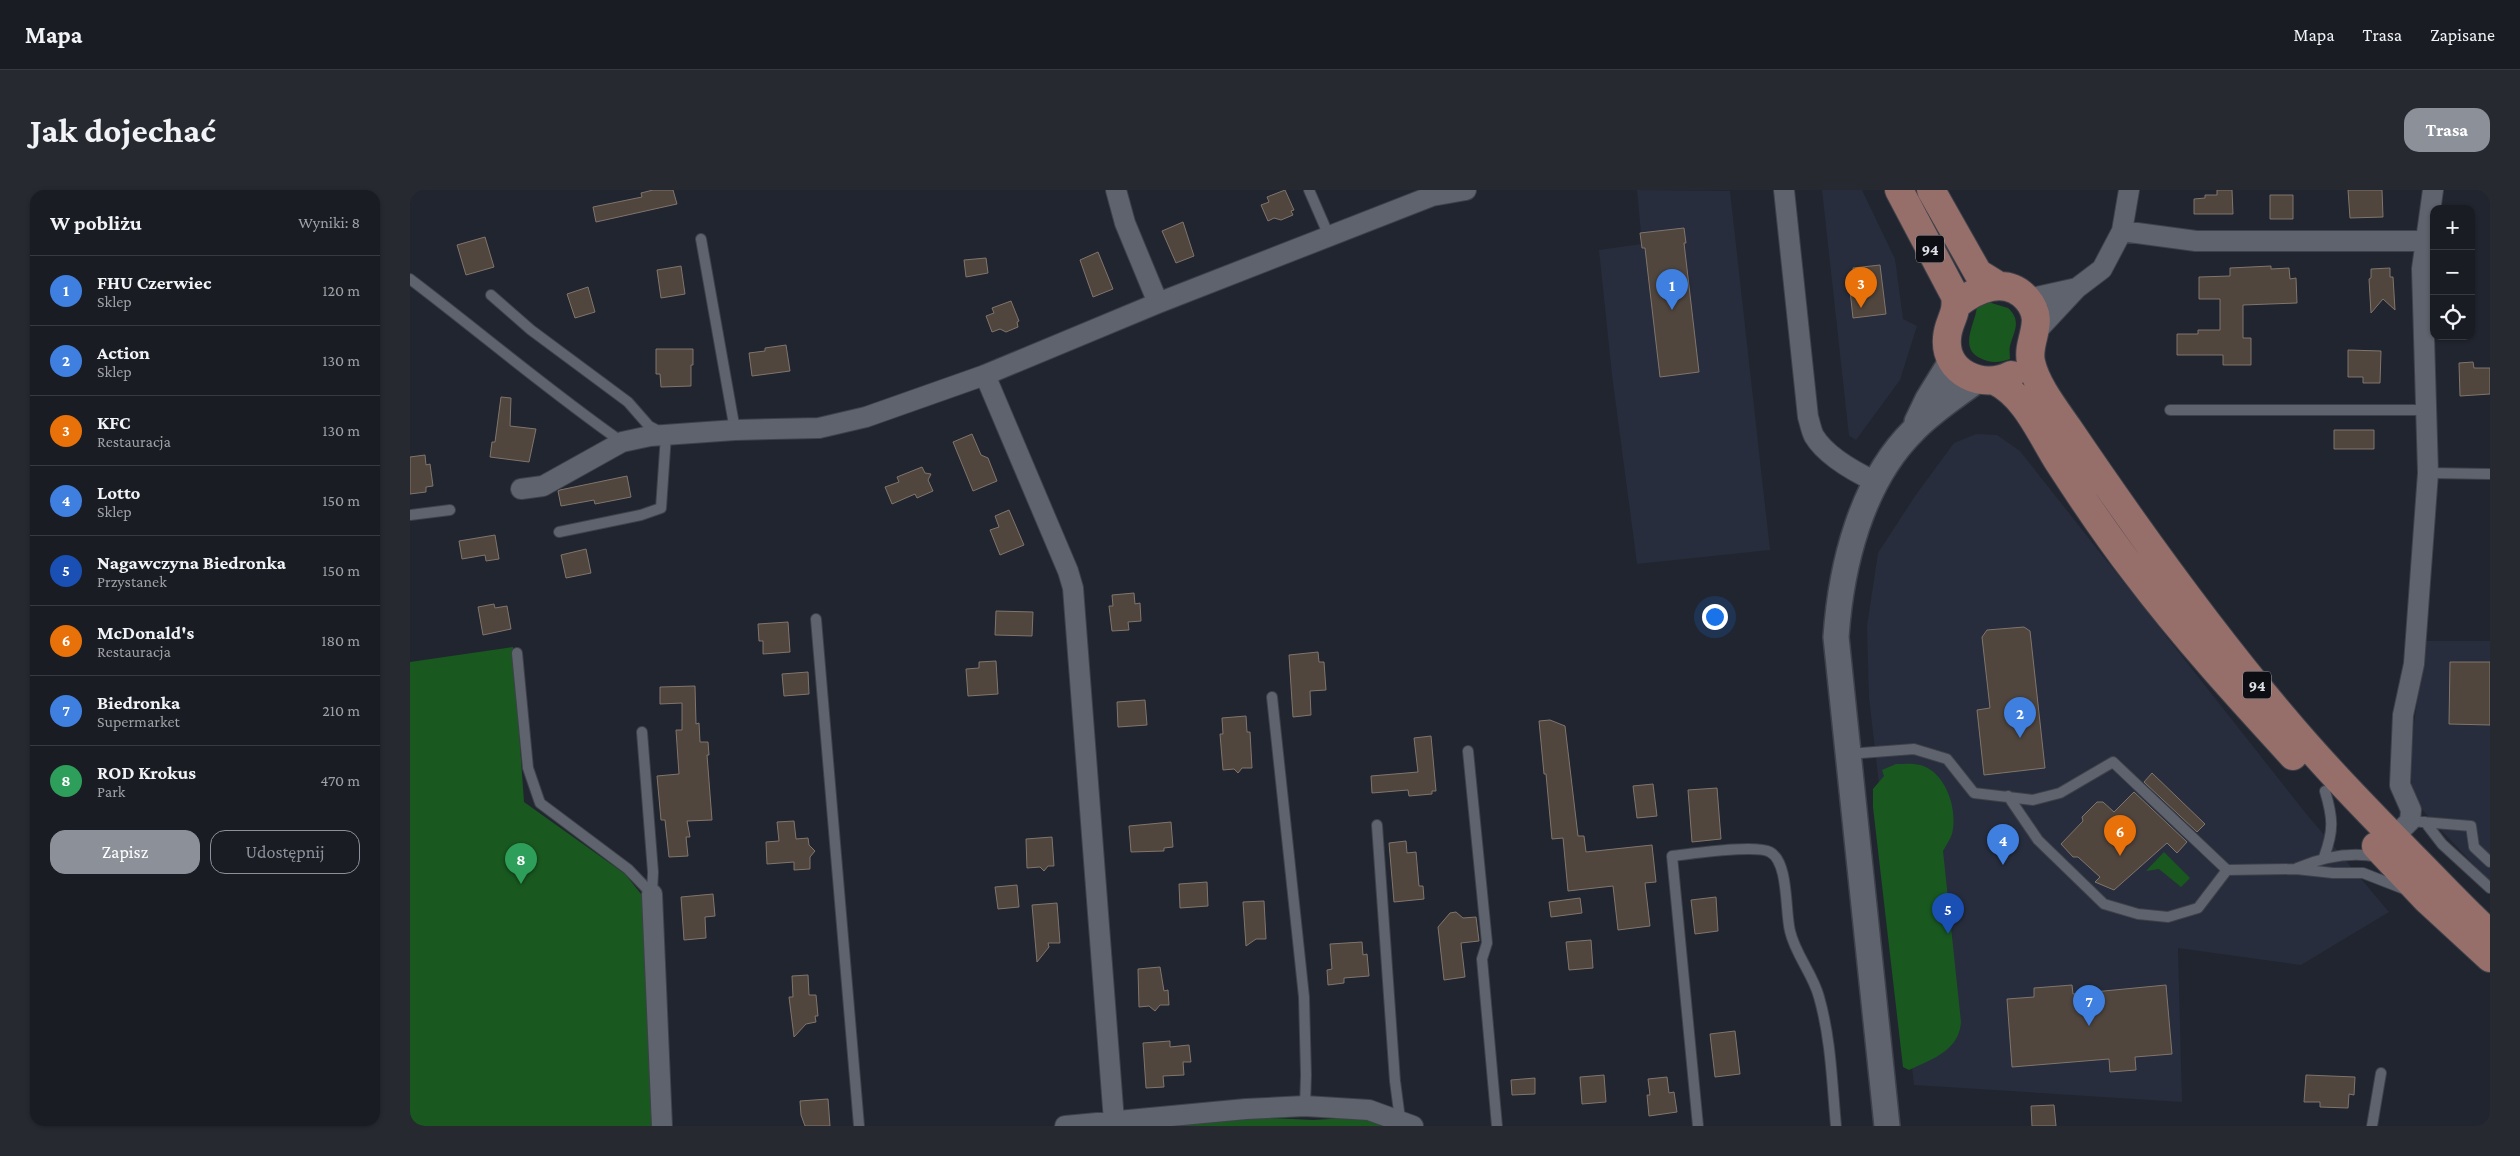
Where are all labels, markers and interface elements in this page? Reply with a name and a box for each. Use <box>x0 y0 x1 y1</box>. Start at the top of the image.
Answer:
text: Mapa <box>25 21 83 48</box>
text: Mapa <box>2294 25 2335 45</box>
text: Trasa <box>2363 25 2402 45</box>
text: Zapisane <box>2430 25 2495 45</box>
button: Trasa <box>2404 108 2490 152</box>
text: Jak dojechać <box>30 111 216 150</box>
map controls <box>2430 205 2475 340</box>
button: + <box>2430 205 2475 250</box>
text: W pobliżu <box>50 211 142 235</box>
text: Wyniki: 8 <box>298 214 360 231</box>
road number: 94 <box>1916 236 1944 262</box>
button: − <box>2430 250 2475 295</box>
pin: 3 <box>1845 267 1877 308</box>
pin: 1 <box>1656 269 1688 310</box>
text: FHU Czerwiec <box>97 272 211 293</box>
text: 1 <box>63 282 69 299</box>
text: 120 m <box>322 282 360 299</box>
text: Sklep <box>97 293 132 310</box>
button: locate <box>2430 295 2475 340</box>
text: Action <box>97 342 150 363</box>
text: 2 <box>62 352 70 369</box>
text: 130 m <box>322 352 360 369</box>
text: Sklep <box>97 363 132 380</box>
text: KFC <box>97 412 130 433</box>
text: 3 <box>62 422 70 439</box>
text: 130 m <box>322 422 360 439</box>
text: Restauracja <box>97 433 171 450</box>
text: Lotto <box>97 482 140 503</box>
text: 4 <box>62 492 70 509</box>
text: 150 m <box>322 492 360 509</box>
text: Sklep <box>97 503 132 520</box>
text: Nagawczyna Biedronka <box>97 552 286 573</box>
text: 5 <box>62 562 70 579</box>
text: 150 m <box>322 562 360 579</box>
text: Przystanek <box>97 573 167 590</box>
your location <box>1702 604 1728 630</box>
text: McDonald's <box>97 622 194 643</box>
text: 6 <box>62 632 70 649</box>
text: 180 m <box>321 632 360 649</box>
text: Restauracja <box>97 643 171 660</box>
road number: 94 <box>2243 672 2271 698</box>
text: Biedronka <box>97 692 180 713</box>
pin: 2 <box>2004 697 2036 738</box>
text: 7 <box>62 702 70 719</box>
text: 210 m <box>322 702 360 719</box>
text: Supermarket <box>97 713 180 730</box>
text: ROD Krokus <box>97 762 196 783</box>
text: 8 <box>61 772 71 789</box>
text: 470 m <box>320 772 360 789</box>
text: Park <box>97 783 125 800</box>
pin: 6 <box>2104 815 2136 856</box>
pin: 4 <box>1987 824 2019 865</box>
button: Zapisz <box>50 830 200 874</box>
button: Udostępnij <box>210 830 360 874</box>
pin: 8 <box>505 843 537 884</box>
pin: 5 <box>1932 893 1964 934</box>
pin: 7 <box>2073 985 2105 1026</box>

